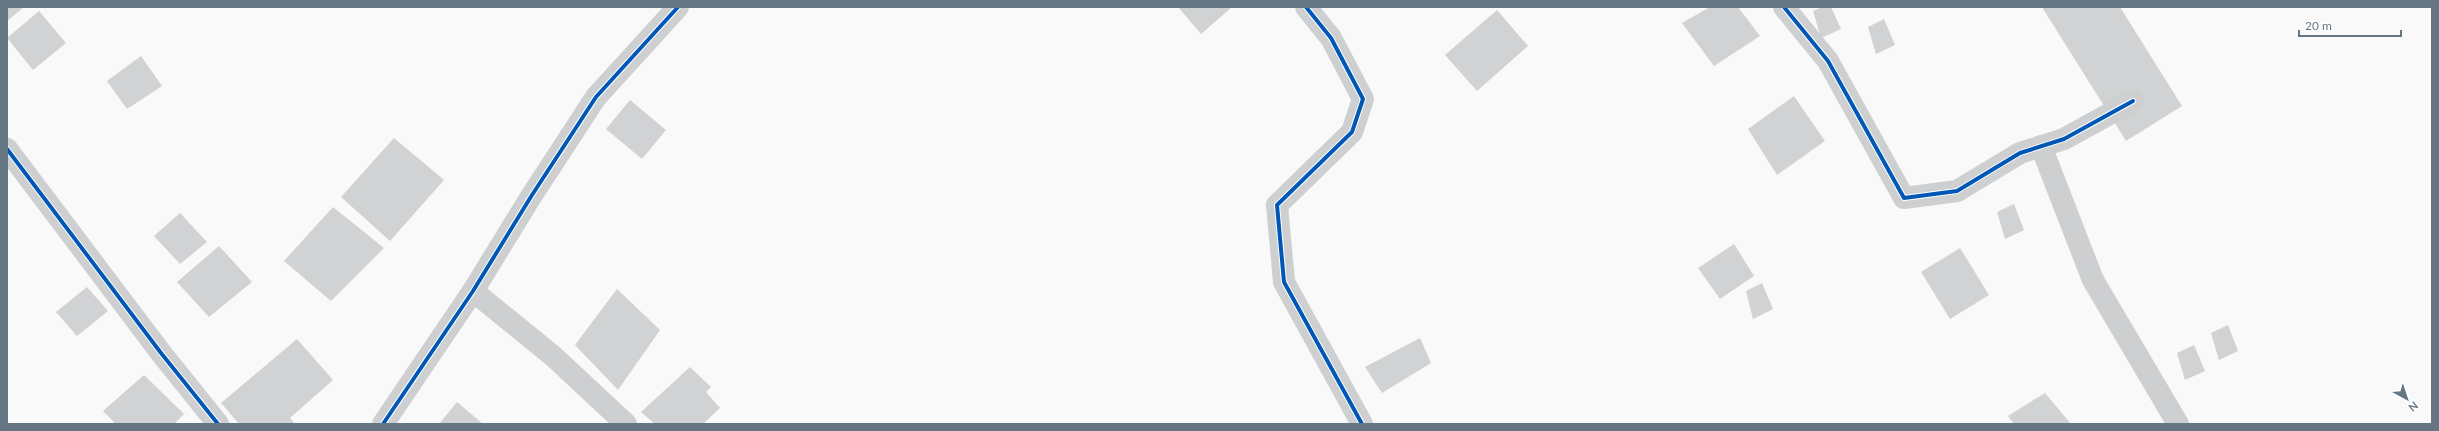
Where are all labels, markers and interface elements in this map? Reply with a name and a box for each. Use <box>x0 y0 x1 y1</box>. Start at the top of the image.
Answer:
scale bar <box>2299 12 2401 38</box>
text: 20 m <box>2305 18 2332 33</box>
north arrow <box>2387 379 2427 419</box>
text: N <box>2406 399 2421 415</box>

